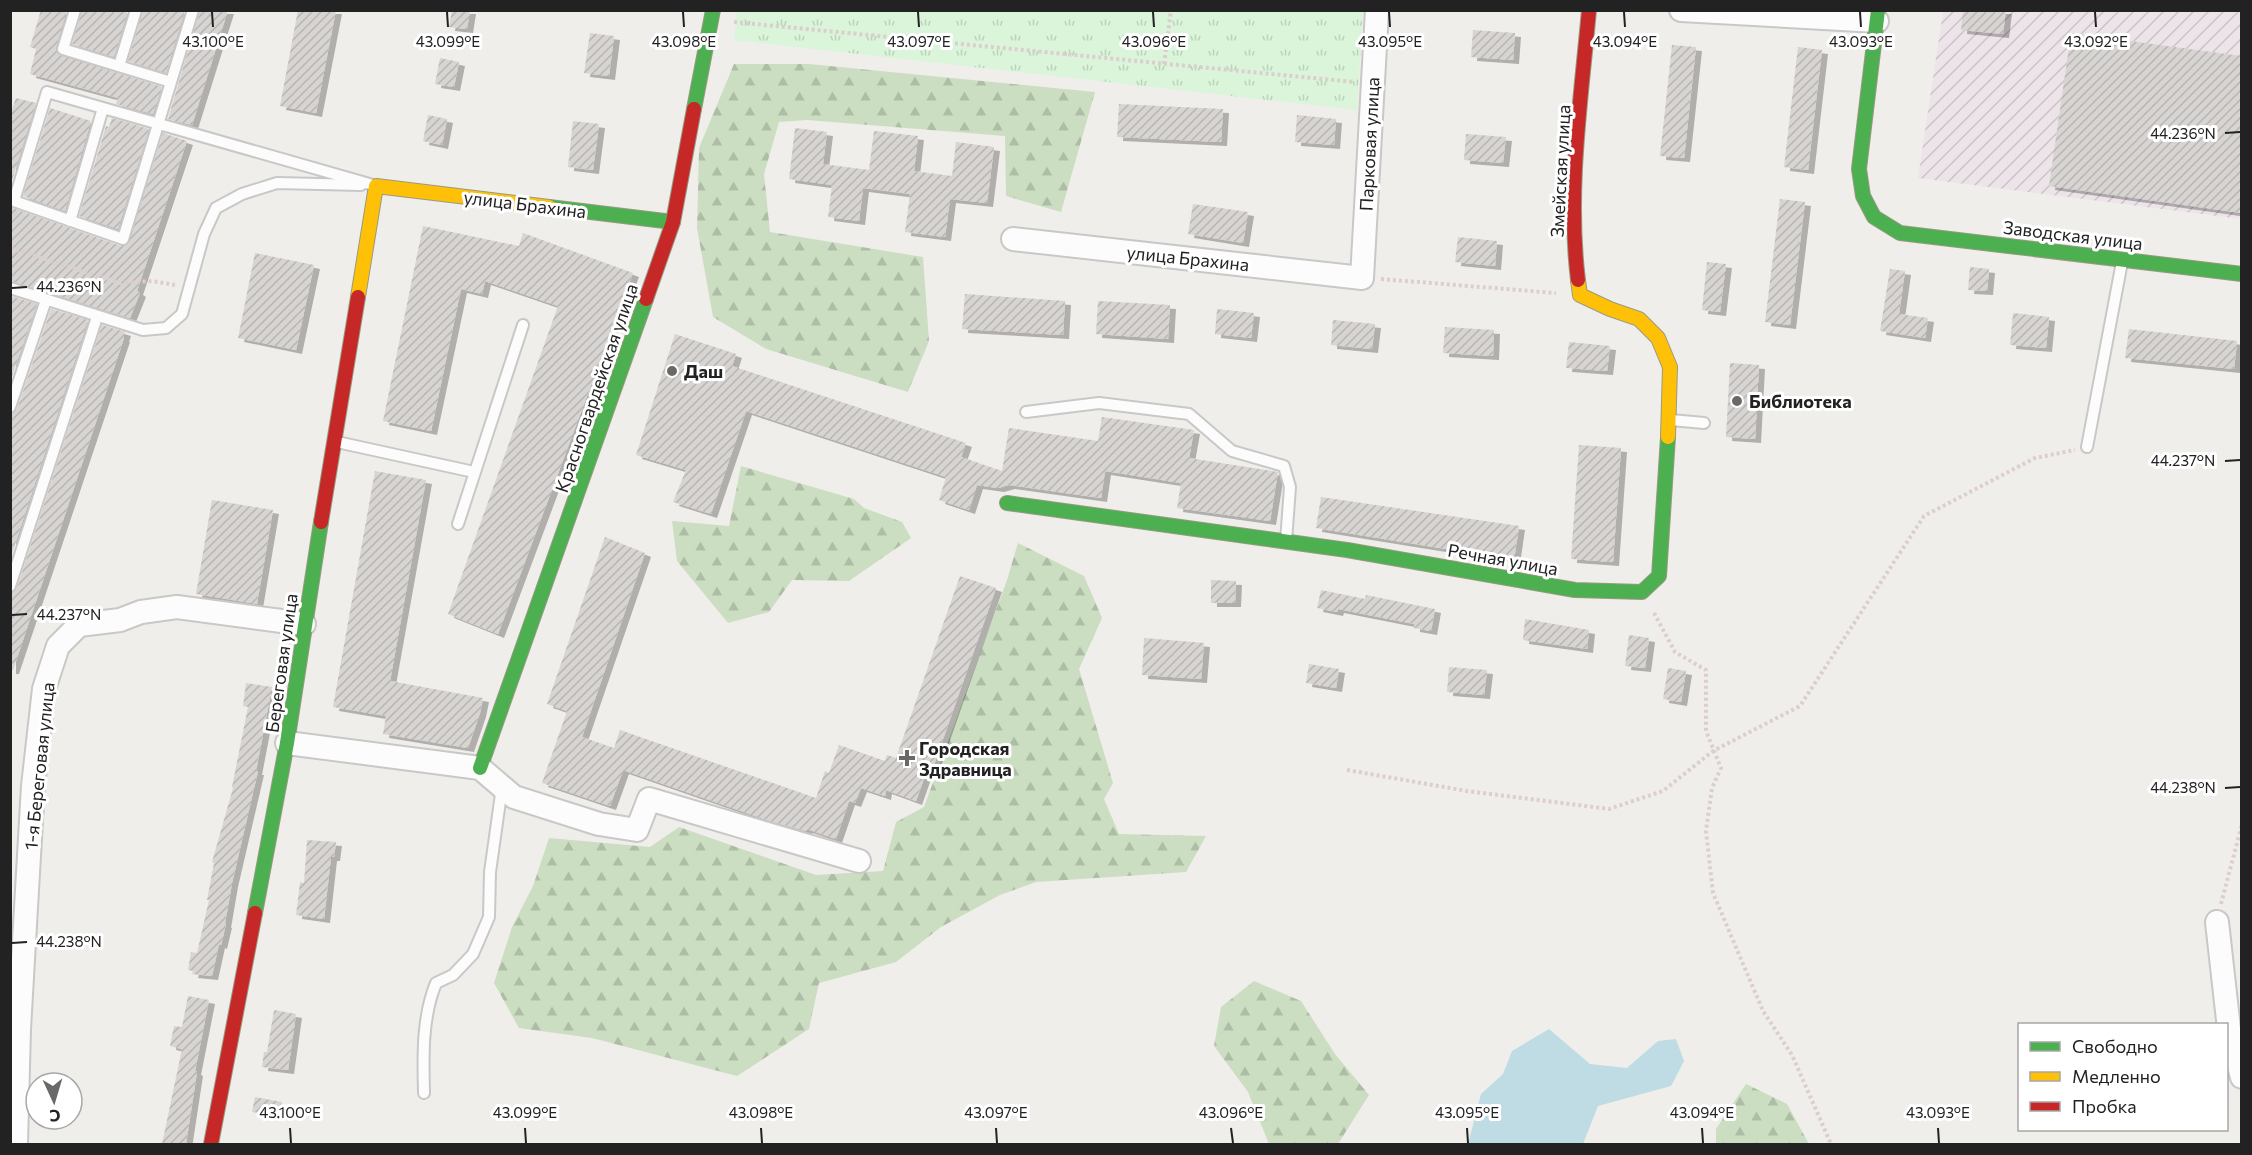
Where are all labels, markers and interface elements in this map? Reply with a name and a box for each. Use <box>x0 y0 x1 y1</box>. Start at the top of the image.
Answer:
text: 43.100°E <box>182 32 244 50</box>
text: 43.099°E <box>416 32 480 50</box>
text: 43.098°E <box>652 32 716 50</box>
text: 43.097°E <box>887 32 951 50</box>
text: 43.096°E <box>1122 32 1186 50</box>
text: 43.095°E <box>1358 32 1422 50</box>
text: 43.094°E <box>1593 32 1657 50</box>
text: 43.093°E <box>1829 32 1893 50</box>
text: 43.092°E <box>2064 32 2128 50</box>
street label: Парковая улица <box>1355 76 1383 212</box>
street label: Змейская улица <box>1546 104 1574 238</box>
text: 44.236°N <box>2150 124 2216 142</box>
street label: улица Брахина <box>462 186 588 222</box>
street label: Заводская улица <box>2002 216 2144 254</box>
street label: улица Брахина <box>1126 241 1250 275</box>
text: 44.236°N <box>36 277 102 295</box>
street label: Красногвардейская улица <box>550 281 642 495</box>
place label: Даш <box>684 360 723 382</box>
marker: Даш <box>665 364 679 378</box>
place label: Библиотека <box>1749 390 1852 412</box>
marker: Библиотека <box>1730 394 1744 408</box>
text: 44.237°N <box>2151 451 2215 469</box>
street label: Речная улица <box>1446 538 1560 580</box>
street label: Береговая улица <box>260 592 302 734</box>
text: 44.237°N <box>37 605 101 623</box>
street label: 1-я Береговая улица <box>19 681 59 851</box>
place label: Городская Здравница <box>919 737 1012 780</box>
marker: Городская Здравница <box>900 751 914 765</box>
text: 44.238°N <box>2150 778 2216 796</box>
text: 44.238°N <box>36 932 102 950</box>
legend <box>2018 1023 2228 1131</box>
text: Свободно <box>2072 1035 2158 1057</box>
text: Медленно <box>2072 1065 2161 1087</box>
north arrow <box>24 1071 84 1131</box>
text: Пробка <box>2072 1095 2137 1117</box>
text: 43.100°E <box>259 1103 321 1121</box>
text: 43.099°E <box>493 1103 557 1121</box>
text: 43.098°E <box>729 1103 793 1121</box>
text: 43.097°E <box>964 1103 1028 1121</box>
text: 43.096°E <box>1199 1103 1263 1121</box>
text: 43.095°E <box>1435 1103 1499 1121</box>
text: 43.094°E <box>1670 1103 1734 1121</box>
text: 43.093°E <box>1906 1103 1970 1121</box>
text: С <box>49 1107 61 1126</box>

